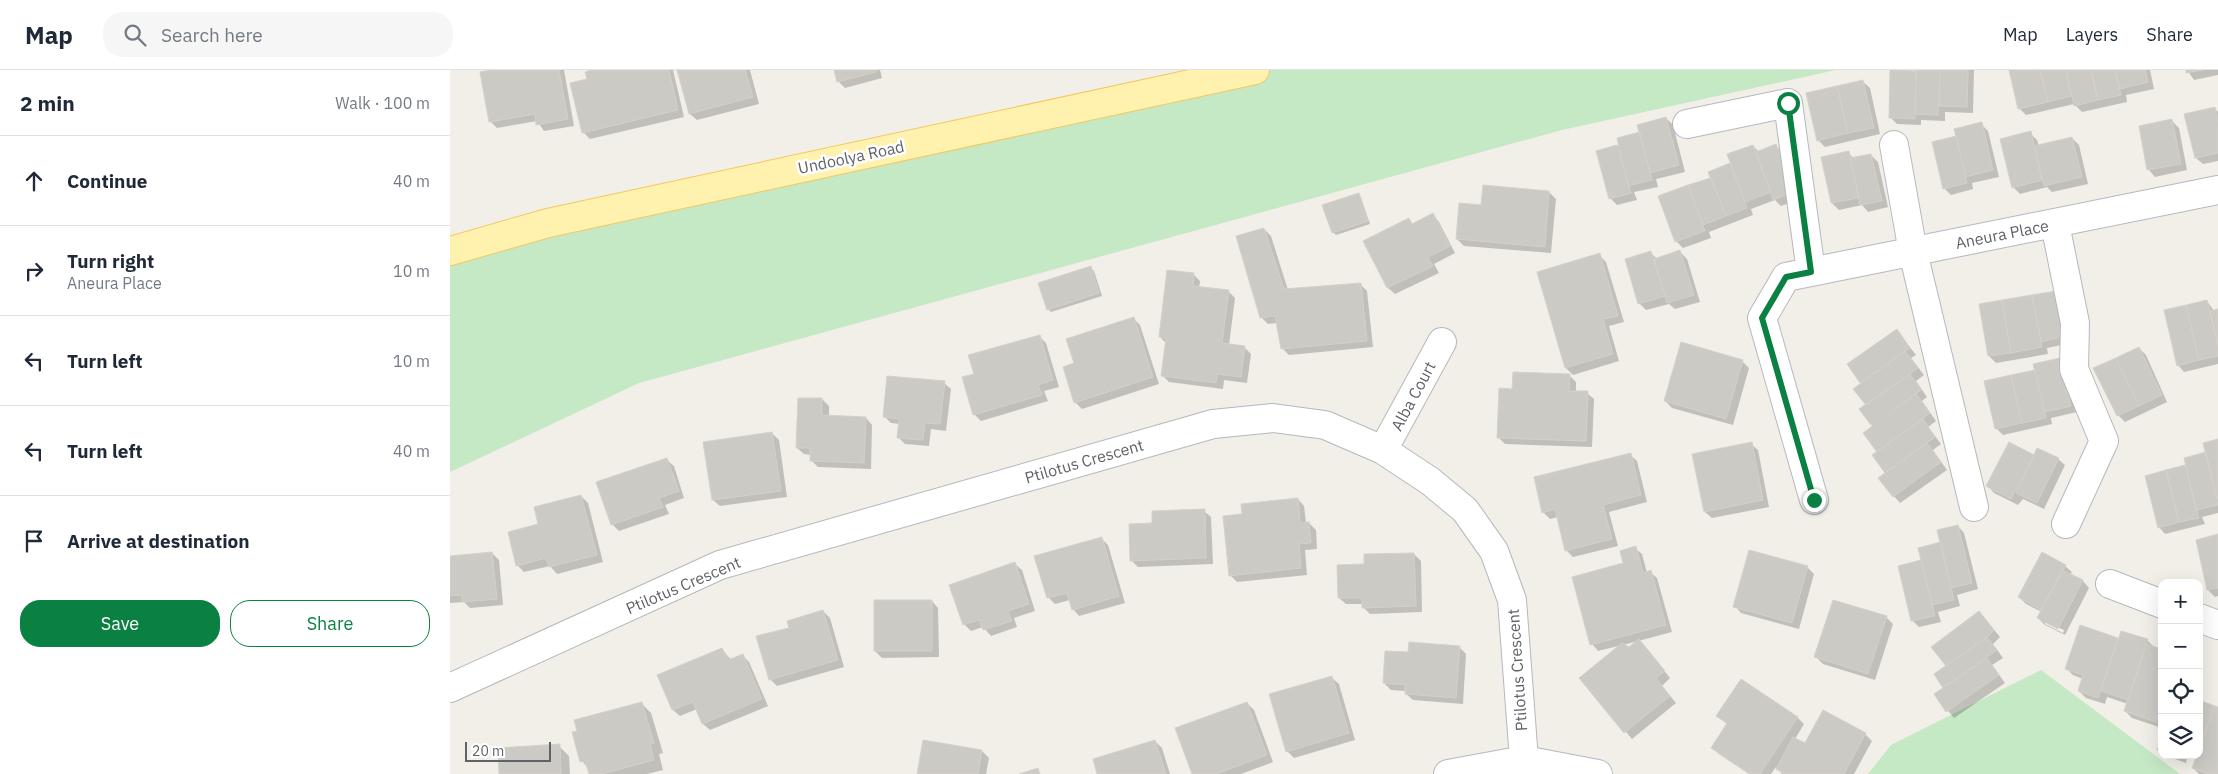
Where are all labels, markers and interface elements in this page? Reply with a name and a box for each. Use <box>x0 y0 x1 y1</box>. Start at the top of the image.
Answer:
search box <box>103 12 453 57</box>
text: Map <box>25 19 73 51</box>
icon: search <box>121 21 149 49</box>
text: Search here <box>161 23 263 47</box>
text: Map <box>2003 23 2038 46</box>
text: Layers <box>2066 23 2118 46</box>
text: Share <box>2146 23 2193 46</box>
text: 2 min <box>20 89 75 117</box>
route start <box>1777 92 1800 115</box>
text: Walk · 100 m <box>335 93 430 113</box>
street label: Undoolya Road <box>796 136 906 178</box>
icon: ahead <box>20 167 48 195</box>
text: Continue <box>67 169 147 193</box>
text: 40 m <box>393 171 430 191</box>
street label: Aneura Place <box>1954 215 2051 253</box>
text: Turn right <box>67 249 154 273</box>
icon: right <box>20 257 48 285</box>
text: 10 m <box>393 261 430 281</box>
text: Aneura Place <box>67 273 162 293</box>
icon: left <box>20 347 48 375</box>
text: Turn left <box>67 349 143 373</box>
text: 10 m <box>393 351 430 371</box>
street label: Alba Court <box>1386 358 1440 434</box>
street label: Ptilotus Crescent <box>1022 434 1146 488</box>
icon: left <box>20 437 48 465</box>
text: Turn left <box>67 439 143 463</box>
text: 40 m <box>393 441 430 461</box>
route end <box>1803 489 1826 512</box>
icon: arrive <box>20 527 48 555</box>
text: Arrive at destination <box>67 529 250 553</box>
street label: Ptilotus Crescent <box>623 552 743 618</box>
map controls <box>2158 579 2203 759</box>
button: + <box>2158 579 2203 624</box>
button: Save <box>20 600 220 647</box>
button: Share <box>230 600 430 647</box>
street label: Ptilotus Crescent <box>1503 608 1531 732</box>
button: − <box>2158 624 2203 669</box>
button: locate <box>2158 669 2203 714</box>
button: layers <box>2158 714 2203 759</box>
scale bar <box>465 739 551 762</box>
text: 20 m <box>472 742 504 760</box>

